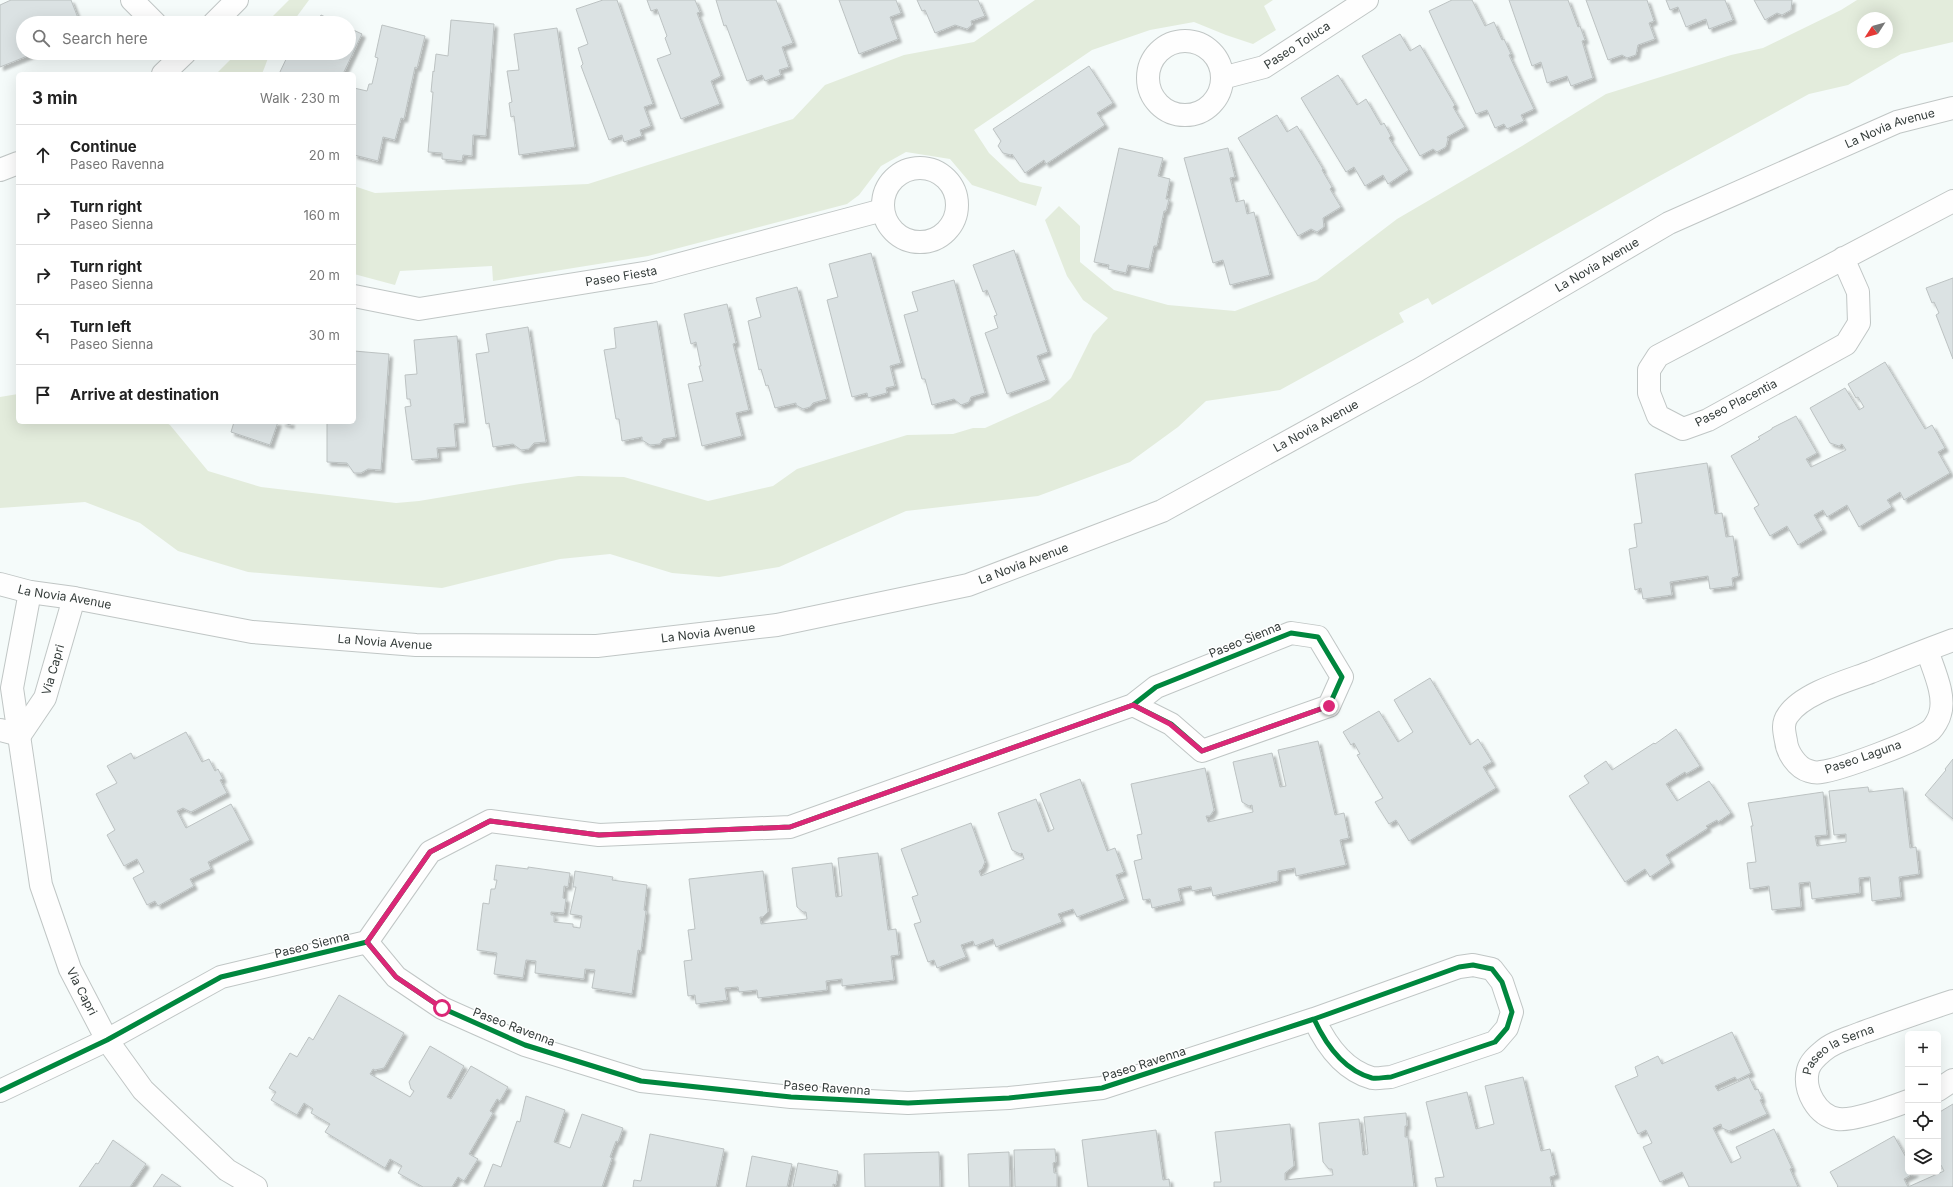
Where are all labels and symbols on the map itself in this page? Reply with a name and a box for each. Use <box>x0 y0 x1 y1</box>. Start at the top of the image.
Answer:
north arrow <box>1857 12 1893 48</box>
street label: Paseo Toluca <box>1261 18 1333 72</box>
street label: La Novia Avenue <box>1842 105 1936 151</box>
street label: La Novia Avenue <box>1552 234 1642 295</box>
street label: Paseo Fiesta <box>584 262 659 289</box>
street label: Paseo Placentia <box>1692 375 1779 430</box>
street label: La Novia Avenue <box>1271 396 1361 455</box>
street label: La Novia Avenue <box>976 539 1070 587</box>
street label: La Novia Avenue <box>16 581 113 612</box>
street label: Paseo Sienna <box>1206 618 1283 661</box>
street label: La Novia Avenue <box>660 620 756 645</box>
street label: La Novia Avenue <box>337 631 432 652</box>
street label: Via Capri <box>38 643 67 697</box>
route end <box>1320 697 1338 715</box>
street label: Paseo Laguna <box>1823 736 1903 777</box>
street label: Paseo Sienna <box>273 928 351 961</box>
street label: Via Capri <box>64 965 101 1018</box>
route start <box>433 999 451 1017</box>
street label: Paseo Ravenna <box>471 1004 557 1049</box>
street label: Paseo la Serna <box>1799 1021 1876 1076</box>
street label: Paseo Ravenna <box>1100 1043 1188 1084</box>
street label: Paseo Ravenna <box>783 1077 871 1098</box>

